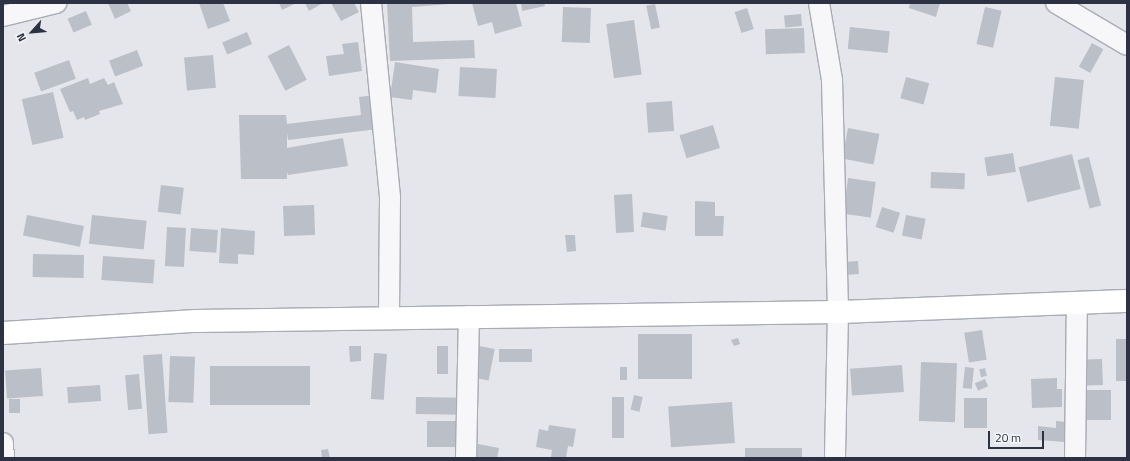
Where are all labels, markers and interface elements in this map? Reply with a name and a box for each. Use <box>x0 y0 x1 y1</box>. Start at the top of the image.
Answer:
north arrow <box>12 12 52 52</box>
text: N <box>12 30 30 44</box>
scale bar <box>990 423 1046 449</box>
text: 20 m <box>995 428 1021 447</box>

